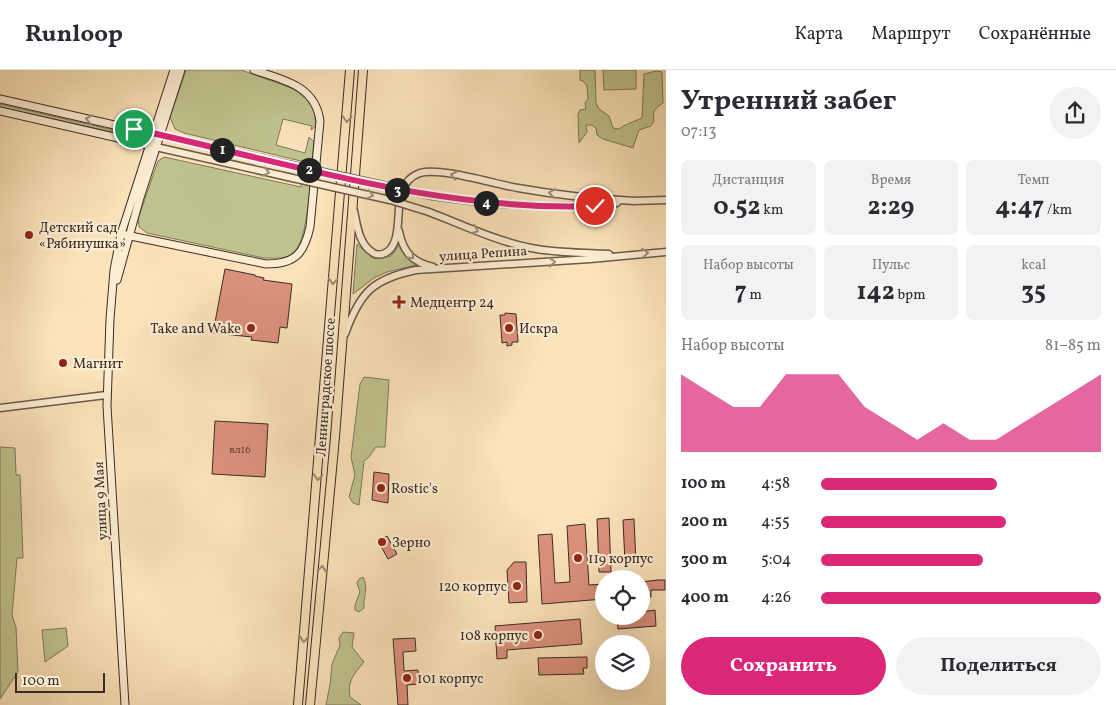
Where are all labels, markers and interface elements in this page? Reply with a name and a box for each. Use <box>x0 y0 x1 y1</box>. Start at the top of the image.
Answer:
text: Runloop <box>25 18 123 52</box>
text: Карта <box>794 22 843 47</box>
text: Маршрут <box>871 22 951 47</box>
text: Сохранённые <box>979 22 1091 47</box>
text: Утренний забег <box>681 82 896 121</box>
button: share <box>1049 87 1101 139</box>
pin <box>113 108 155 150</box>
one-way arrow <box>84 114 93 125</box>
icon: arrive <box>120 115 148 143</box>
one-way arrow <box>342 115 353 123</box>
text: 07:13 <box>681 121 717 143</box>
pin: 1 <box>210 138 234 162</box>
text: 1 <box>220 141 225 160</box>
pin: 2 <box>296 158 322 182</box>
text: 2 <box>306 161 313 180</box>
one-way arrow <box>261 166 270 177</box>
one-way arrow <box>449 171 458 181</box>
text: Дистанция <box>712 171 784 190</box>
text: Время <box>871 171 911 190</box>
text: Темп <box>1018 171 1049 190</box>
pin: 3 <box>384 178 410 202</box>
text: 3 <box>394 181 401 200</box>
pin <box>574 185 616 227</box>
one-way arrow <box>548 188 556 199</box>
one-way arrow <box>365 189 374 200</box>
pin: 4 <box>474 190 498 216</box>
text: 0.52 <box>713 190 761 225</box>
text: 2:29 <box>868 190 914 225</box>
text: 4:47 <box>995 190 1044 225</box>
icon: check <box>581 192 609 220</box>
text: 4 <box>482 194 491 213</box>
text: km <box>761 201 783 220</box>
text: /km <box>1044 201 1072 220</box>
place label: Детский сад «Рябинушка» <box>39 219 126 254</box>
one-way arrow <box>470 224 478 234</box>
marker: Детский сад «Рябинушка» <box>23 229 35 241</box>
street label: улица Репина <box>438 242 528 267</box>
one-way arrow <box>642 248 650 259</box>
one-way arrow <box>406 251 415 260</box>
one-way arrow <box>549 256 557 267</box>
text: Набор высоты <box>703 256 794 275</box>
text: Пульс <box>872 256 910 275</box>
text: kcal <box>1021 256 1046 275</box>
text: 7 <box>735 275 747 310</box>
text: 142 <box>856 275 895 310</box>
text: 35 <box>1021 275 1046 310</box>
one-way arrow <box>328 277 339 285</box>
text: m <box>747 286 762 305</box>
text: bpm <box>895 286 926 305</box>
place label: Медцентр 24 <box>410 294 494 313</box>
marker: Медцентр 24 <box>392 295 406 309</box>
street label: Ленинградское шоссе <box>312 317 341 457</box>
place label: Take and Wake <box>150 320 241 339</box>
place label: Искра <box>519 320 558 339</box>
marker: Take and Wake <box>245 322 257 334</box>
marker: Искра <box>503 322 515 334</box>
text: Набор высоты <box>681 335 785 357</box>
text: 81–85 m <box>1045 335 1101 357</box>
place label: Магнит <box>73 355 123 374</box>
marker: Магнит <box>57 357 69 369</box>
house number: вл16 <box>229 443 251 458</box>
street label: улица 9 Мая <box>90 461 113 541</box>
text: 100 m <box>681 473 726 495</box>
text: 4:58 <box>761 473 790 495</box>
one-way arrow <box>313 474 324 482</box>
place label: Rostic's <box>391 480 438 499</box>
marker: Rostic's <box>375 482 387 494</box>
text: 200 m <box>681 511 728 533</box>
text: 4:55 <box>761 511 790 533</box>
place label: Зерно <box>392 534 431 553</box>
marker: Зерно <box>376 536 388 548</box>
text: 300 m <box>681 549 727 571</box>
text: 5:04 <box>761 549 791 571</box>
place label: 119 корпус <box>588 550 653 569</box>
marker: 119 корпус <box>572 552 584 564</box>
one-way arrow <box>316 565 327 573</box>
map controls <box>595 570 650 690</box>
button: locate <box>595 570 650 625</box>
place label: 120 корпус <box>439 578 507 597</box>
marker: 120 корпус <box>511 580 523 592</box>
text: 400 m <box>681 587 729 609</box>
text: 4:26 <box>761 587 791 609</box>
place label: 108 корпус <box>460 627 528 646</box>
marker: 108 корпус <box>532 629 544 641</box>
button: layers <box>595 635 650 690</box>
one-way arrow <box>298 636 309 644</box>
button: Сохранить <box>681 637 886 695</box>
button: Поделиться <box>896 637 1101 695</box>
scale bar <box>15 670 105 693</box>
place label: 101 корпус <box>417 670 484 689</box>
text: 100 m <box>22 672 60 691</box>
marker: 101 корпус <box>401 672 413 684</box>

